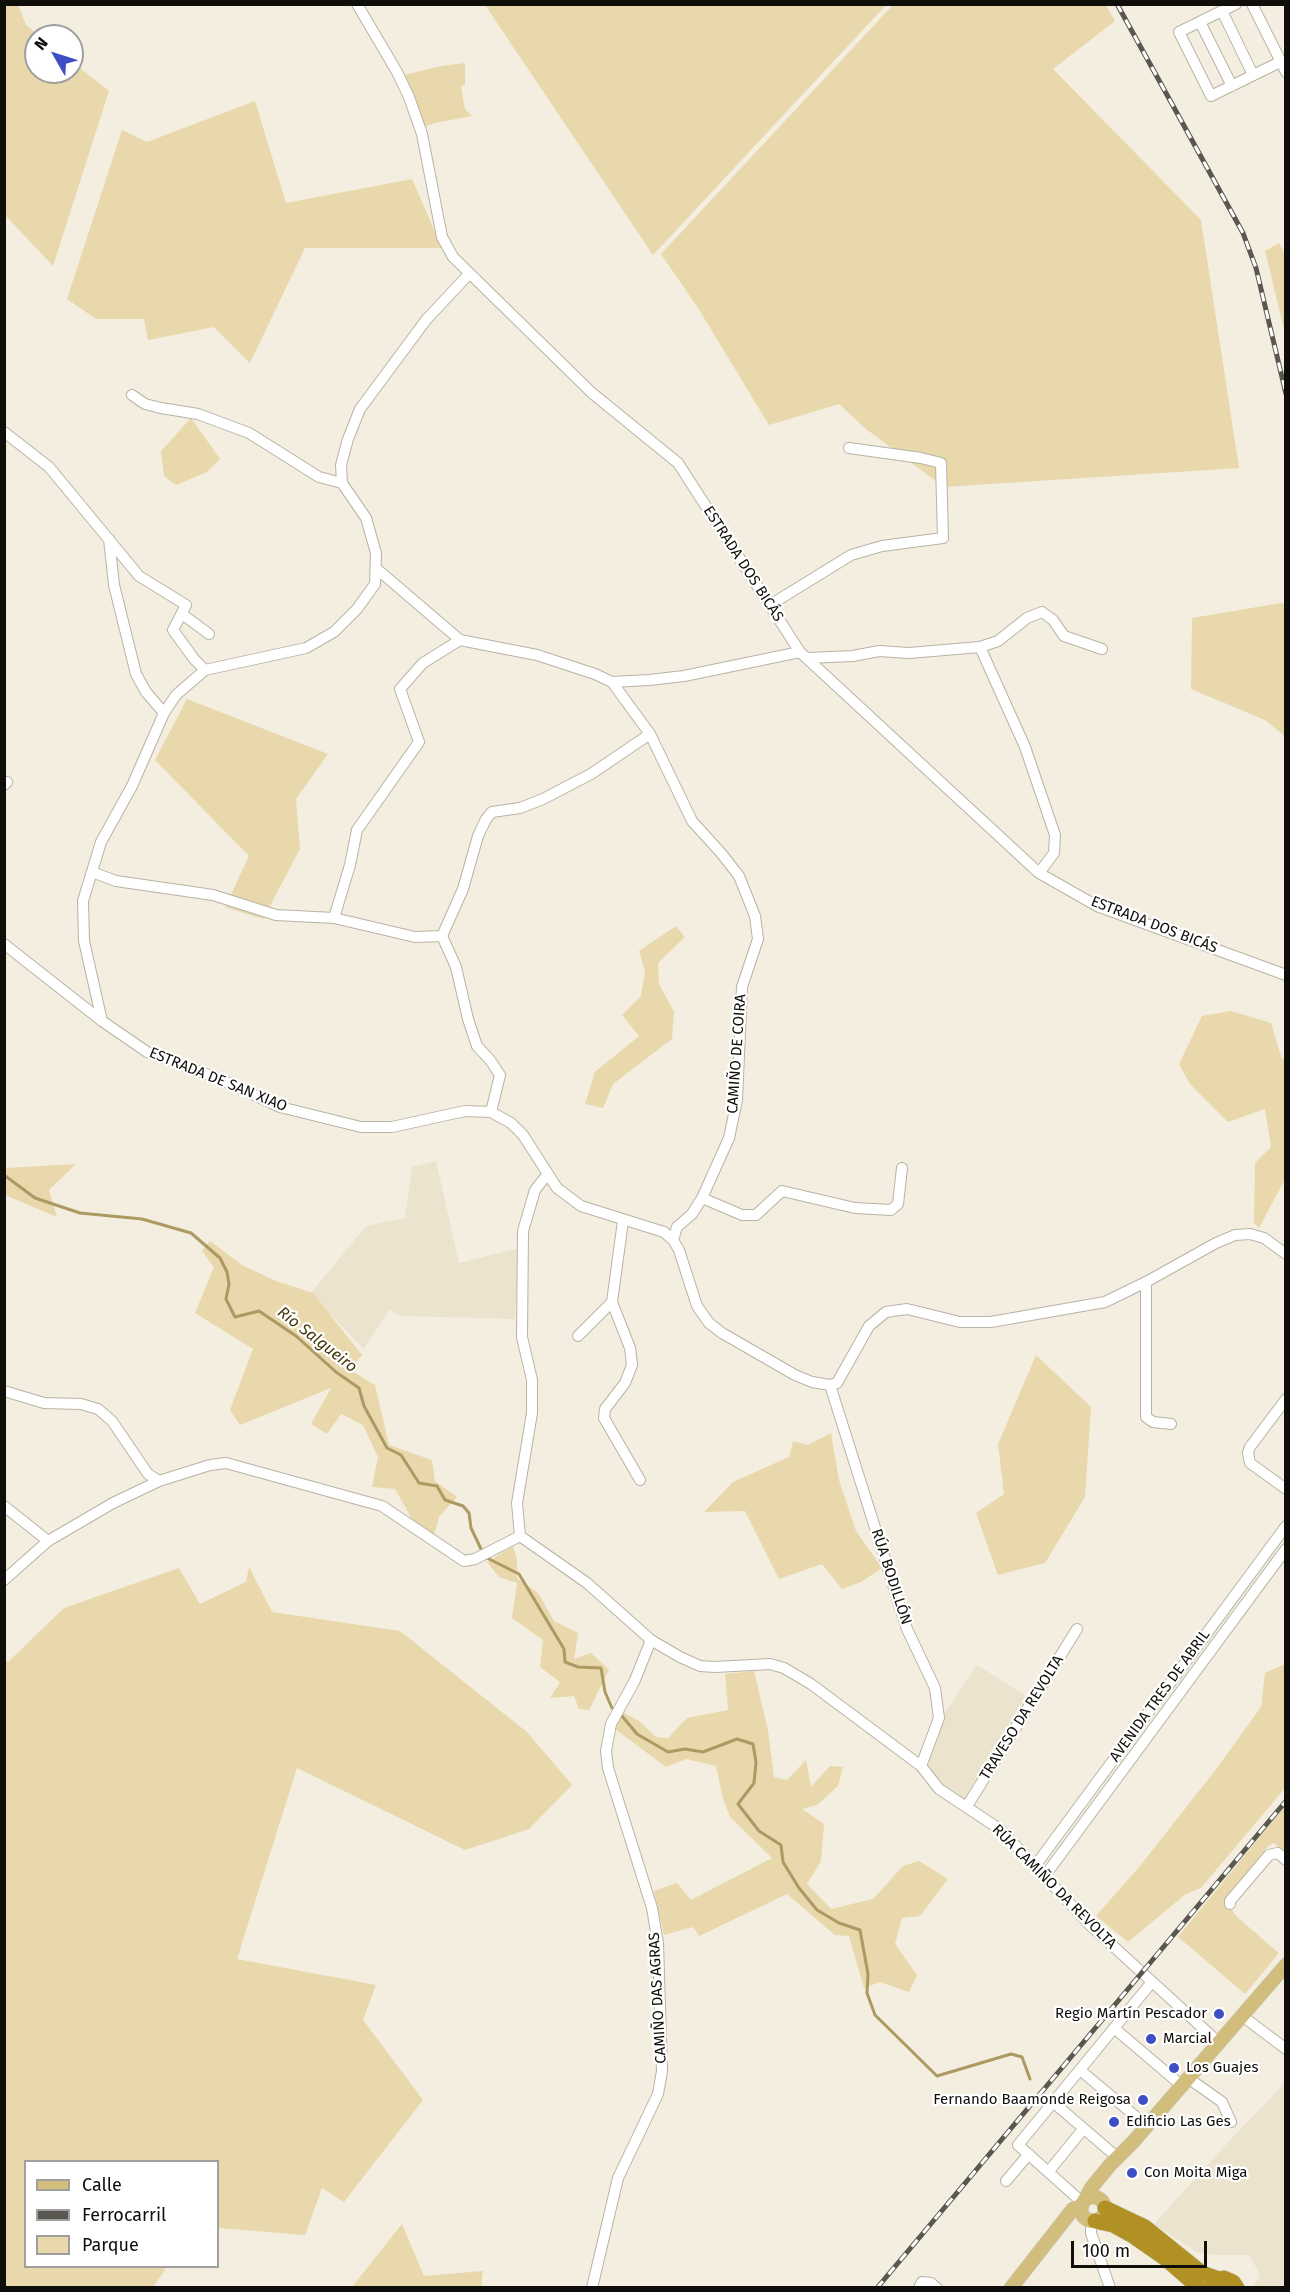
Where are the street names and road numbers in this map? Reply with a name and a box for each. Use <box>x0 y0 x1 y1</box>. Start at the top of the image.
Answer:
street label: ESTRADA DOS BICÁS <box>699 503 787 625</box>
street label: ESTRADA DOS BICÁS <box>1088 893 1220 957</box>
street label: CAMIÑO DE COIRA <box>724 994 750 1114</box>
street label: ESTRADA DE SAN XIAO <box>146 1044 290 1116</box>
street label: RÚA BODILLÓN <box>867 1527 915 1627</box>
street label: AVENIDA TRES DE ABRIL <box>1106 1627 1214 1765</box>
street label: TRAVESO DA REVOLTA <box>976 1652 1068 1784</box>
street label: RÚA CAMIÑO DA REVOLTA <box>988 1821 1120 1953</box>
street label: CAMIÑO DAS AGRAS <box>646 1932 670 2064</box>

